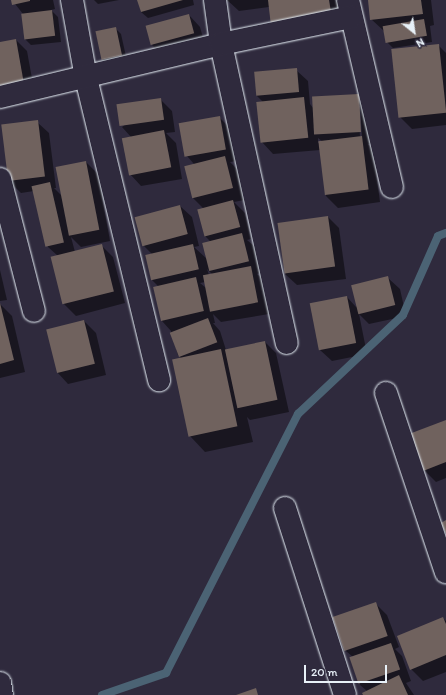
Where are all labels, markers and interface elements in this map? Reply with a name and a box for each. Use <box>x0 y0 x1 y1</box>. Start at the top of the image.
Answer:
north arrow <box>394 12 434 52</box>
text: N <box>414 35 427 50</box>
scale bar <box>306 657 389 683</box>
text: 20 m <box>311 665 338 679</box>

